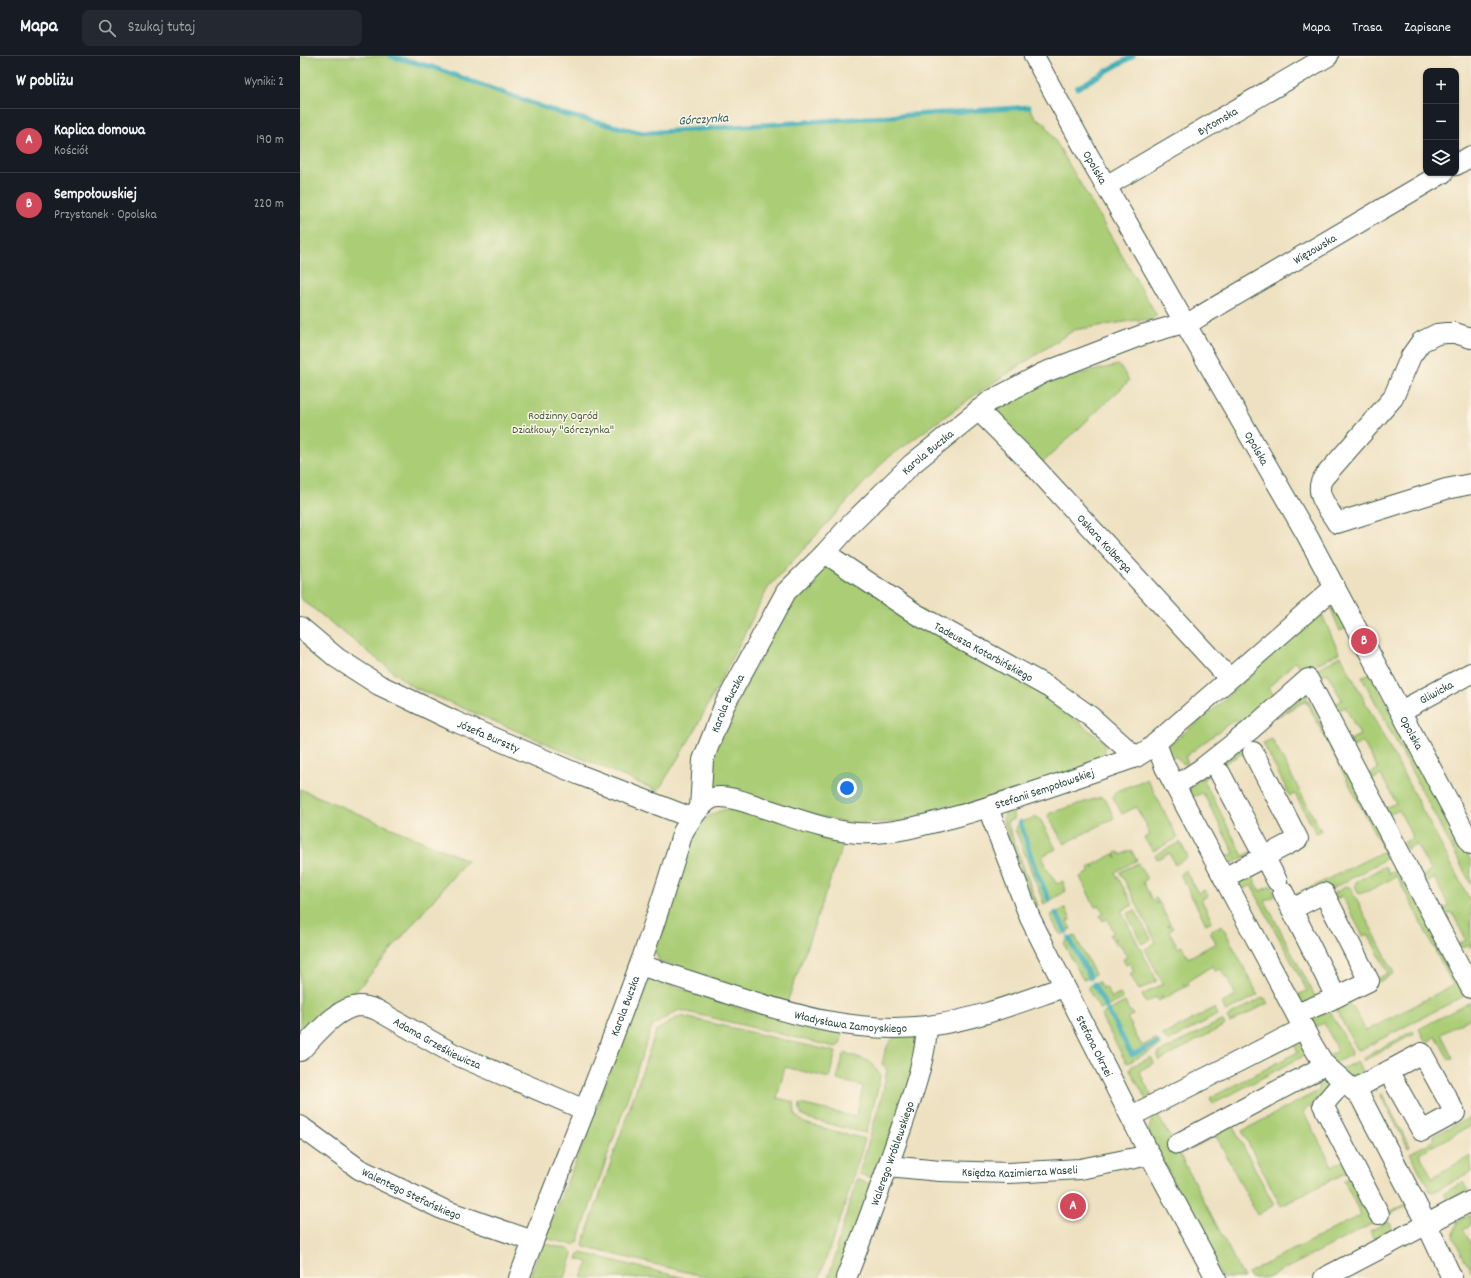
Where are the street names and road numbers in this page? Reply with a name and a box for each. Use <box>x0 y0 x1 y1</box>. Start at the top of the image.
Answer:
street label: Bytomska <box>1195 103 1242 141</box>
street label: Opolska <box>1078 148 1111 188</box>
street label: Więzowska <box>1291 230 1341 269</box>
street label: Karola Buczka <box>899 426 958 480</box>
street label: Opolska <box>1239 429 1272 469</box>
street label: Oskara Kolberga <box>1072 511 1136 578</box>
street label: Tadeusza Kotarbińskiego <box>930 618 1036 687</box>
street label: Karola Buczka <box>707 671 750 735</box>
street label: Gliwicka <box>1417 677 1457 709</box>
street label: Opolska <box>1394 713 1427 754</box>
street label: Józefa Burszty <box>454 716 523 759</box>
street label: Stefanii Sempołowskiej <box>993 765 1097 814</box>
street label: Karola Buczka <box>607 974 645 1039</box>
street label: Władysława Zamoyskiego <box>792 1007 907 1038</box>
street label: Stefana Okrzei <box>1071 1013 1116 1080</box>
street label: Adama Grześkiewicza <box>389 1014 484 1075</box>
street label: Walerego Wróblewskiego <box>867 1099 920 1208</box>
street label: Księdza Kazimierza Waseli <box>962 1162 1078 1183</box>
street label: Walentego Stefańskiego <box>358 1164 463 1225</box>

